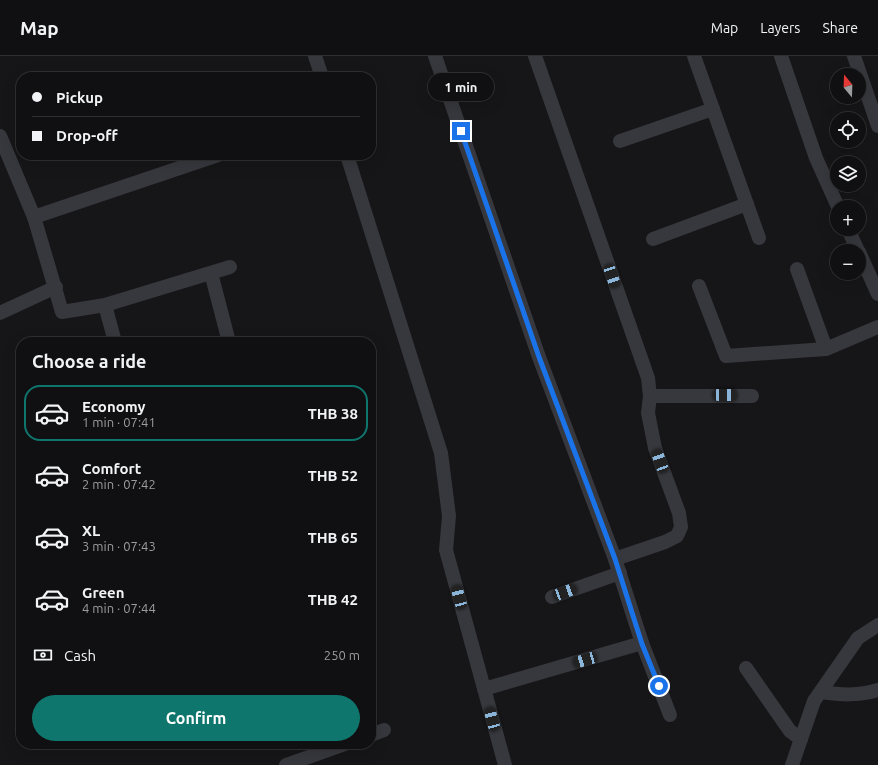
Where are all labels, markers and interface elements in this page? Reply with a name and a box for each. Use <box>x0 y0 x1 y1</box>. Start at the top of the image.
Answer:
text: Map <box>20 17 59 39</box>
text: Map <box>711 20 738 36</box>
text: Layers <box>760 20 800 36</box>
text: Share <box>822 20 858 36</box>
north arrow <box>830 68 866 104</box>
map controls <box>830 68 866 280</box>
callout: 1 min <box>428 73 494 101</box>
text: 1 min <box>445 80 477 94</box>
text: Pickup <box>56 89 103 106</box>
button: locate <box>830 112 866 148</box>
route end <box>452 122 470 140</box>
text: Drop-off <box>56 127 118 144</box>
button: layers <box>830 156 866 192</box>
button: + <box>830 200 866 236</box>
button: − <box>830 244 866 280</box>
car <box>602 263 622 289</box>
text: Choose a ride <box>32 351 146 371</box>
car <box>713 389 737 401</box>
icon: car <box>34 395 70 431</box>
text: Economy <box>82 398 146 415</box>
text: THB 38 <box>308 405 358 422</box>
text: 1 min · 07:41 <box>82 415 156 429</box>
car <box>650 448 670 474</box>
icon: car <box>34 457 70 493</box>
text: Comfort <box>82 460 141 477</box>
text: THB 52 <box>308 467 358 484</box>
text: 2 min · 07:42 <box>82 477 156 491</box>
icon: car <box>34 519 70 555</box>
text: XL <box>82 522 100 539</box>
text: THB 65 <box>308 529 358 546</box>
text: 3 min · 07:43 <box>82 539 156 553</box>
icon: car <box>34 581 70 617</box>
car <box>552 582 578 602</box>
text: Green <box>82 584 124 601</box>
car <box>450 584 468 610</box>
text: THB 42 <box>308 591 358 608</box>
text: 4 min · 07:44 <box>82 601 156 615</box>
icon: cash <box>32 644 54 666</box>
text: Cash <box>64 647 96 664</box>
text: 250 m <box>324 648 360 662</box>
car <box>572 651 598 669</box>
route start <box>650 677 668 695</box>
button: Confirm <box>32 695 360 741</box>
car <box>483 706 501 732</box>

